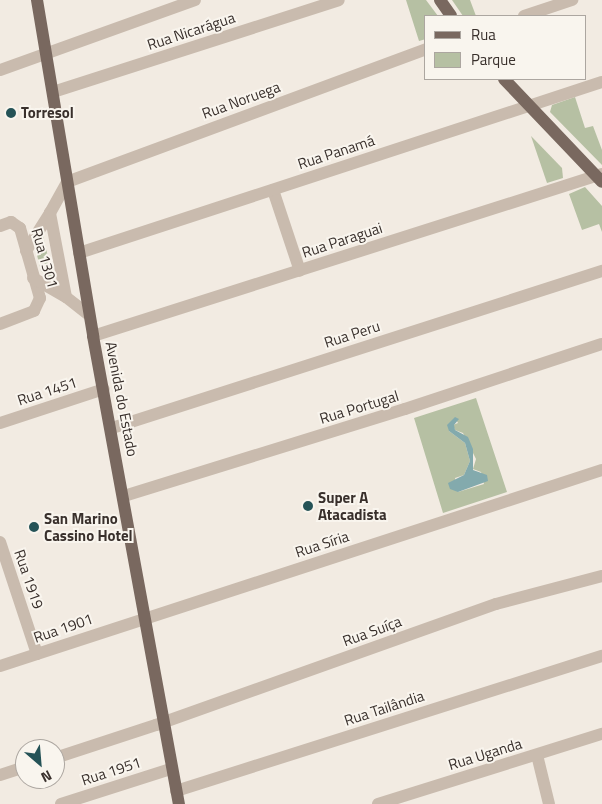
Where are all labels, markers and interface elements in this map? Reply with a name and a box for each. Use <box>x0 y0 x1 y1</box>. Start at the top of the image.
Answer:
street label: Rua Nicarágua <box>145 8 237 54</box>
legend <box>424 15 587 80</box>
text: Rua <box>471 23 496 46</box>
text: Parque <box>471 48 516 71</box>
street label: Rua Noruega <box>199 78 283 122</box>
place label: Torresol <box>21 104 74 122</box>
marker: Torresol <box>5 107 17 119</box>
street label: Rua Panamá <box>295 131 377 173</box>
street label: Rua Paraguai <box>300 219 384 261</box>
street label: Rua 1301 <box>28 226 62 290</box>
street label: Rua Peru <box>322 317 382 351</box>
street label: Avenida do Estado <box>102 340 142 458</box>
street label: Rua 1451 <box>15 373 79 409</box>
street label: Rua Portugal <box>317 386 401 428</box>
place label: Super A Atacadista <box>318 488 387 523</box>
marker: Super A Atacadista <box>302 500 314 512</box>
place label: San Marino Cassino Hotel <box>44 509 133 544</box>
marker: San Marino Cassino Hotel <box>28 521 40 533</box>
street label: Rua Síria <box>293 527 351 561</box>
street label: Rua 1919 <box>10 547 48 611</box>
street label: Rua 1901 <box>31 609 95 647</box>
street label: Rua Suíça <box>340 612 404 650</box>
street label: Rua Tailândia <box>342 687 426 729</box>
street label: Rua Uganda <box>446 734 524 774</box>
north arrow <box>15 739 65 789</box>
street label: Rua 1951 <box>79 753 143 789</box>
text: N <box>38 765 56 788</box>

